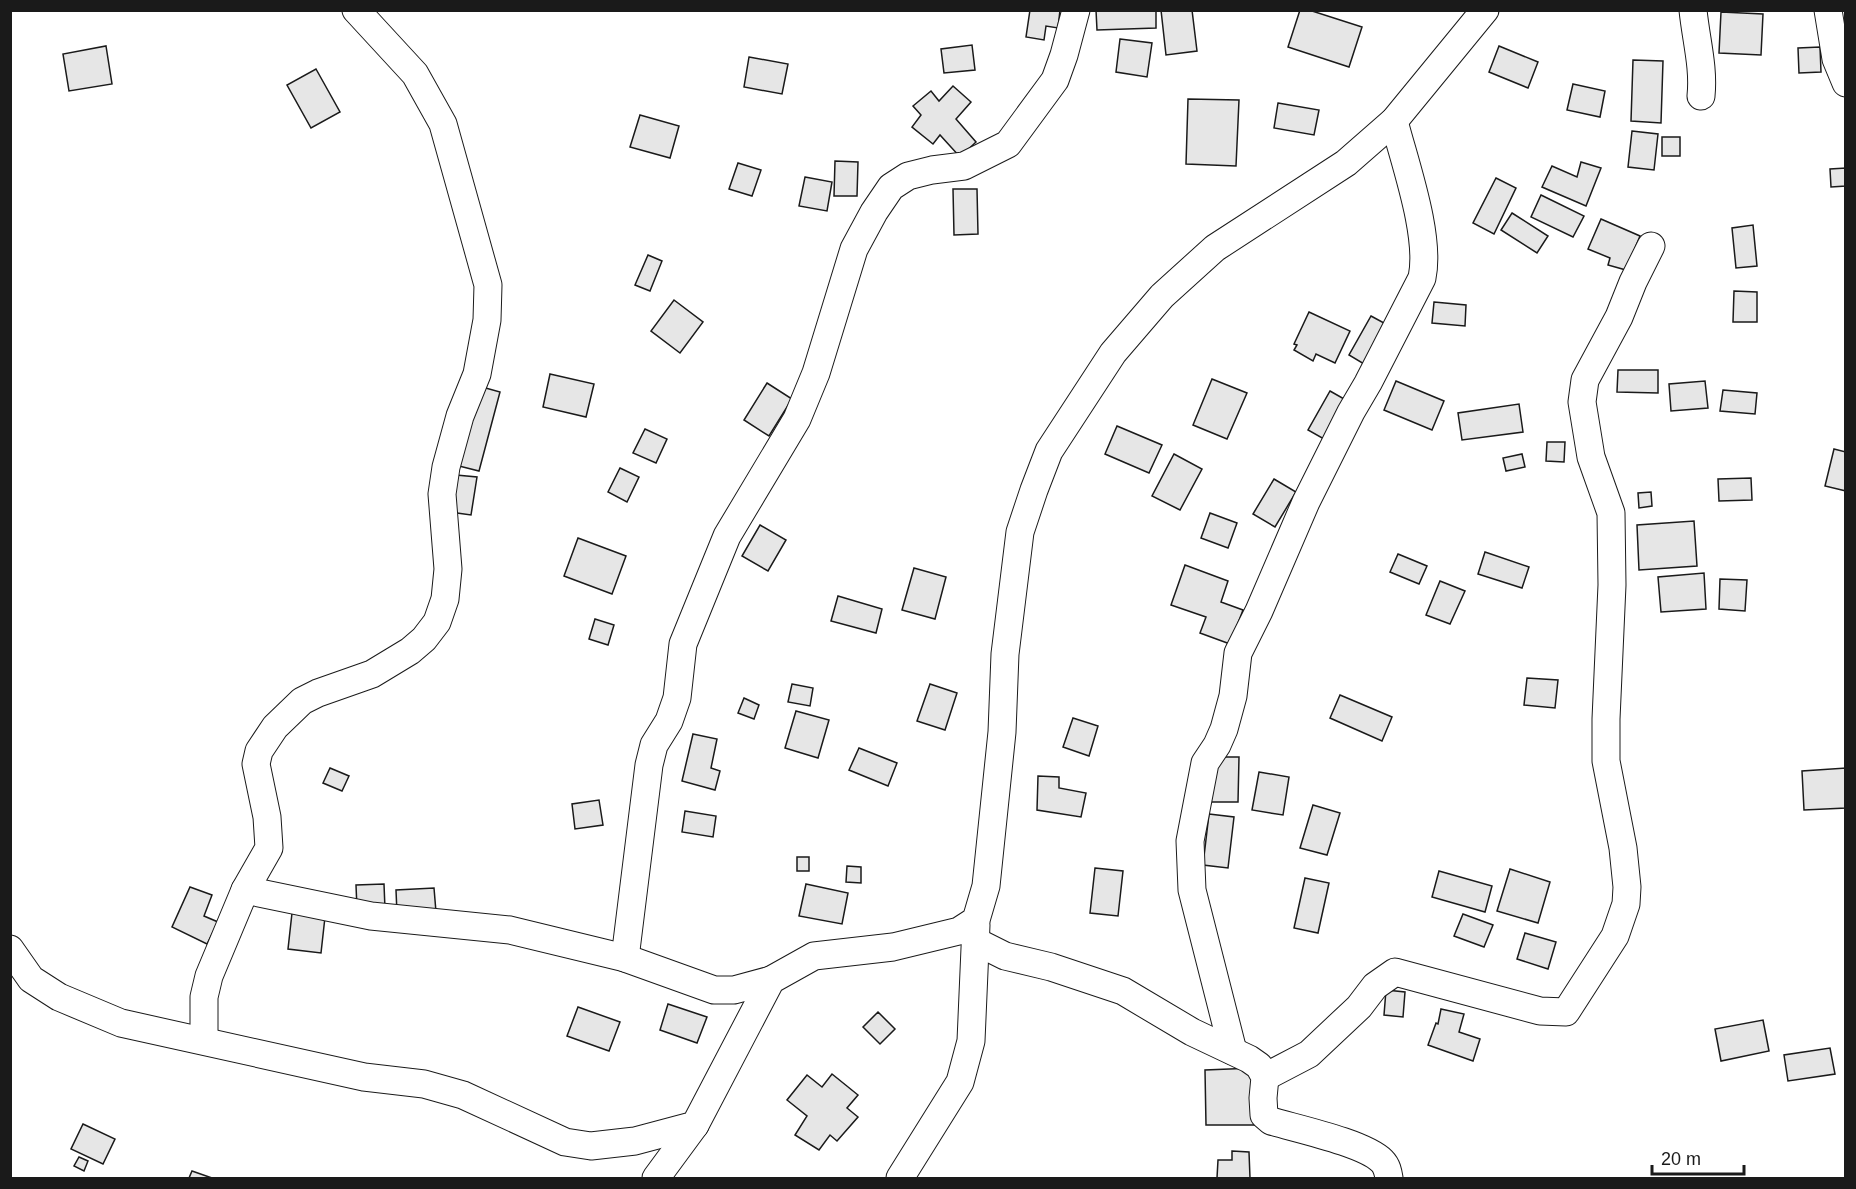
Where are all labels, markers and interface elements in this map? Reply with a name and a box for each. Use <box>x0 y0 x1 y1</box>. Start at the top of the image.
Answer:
scale bar <box>1652 1138 1744 1176</box>
text: 20 m <box>1661 1149 1701 1169</box>

